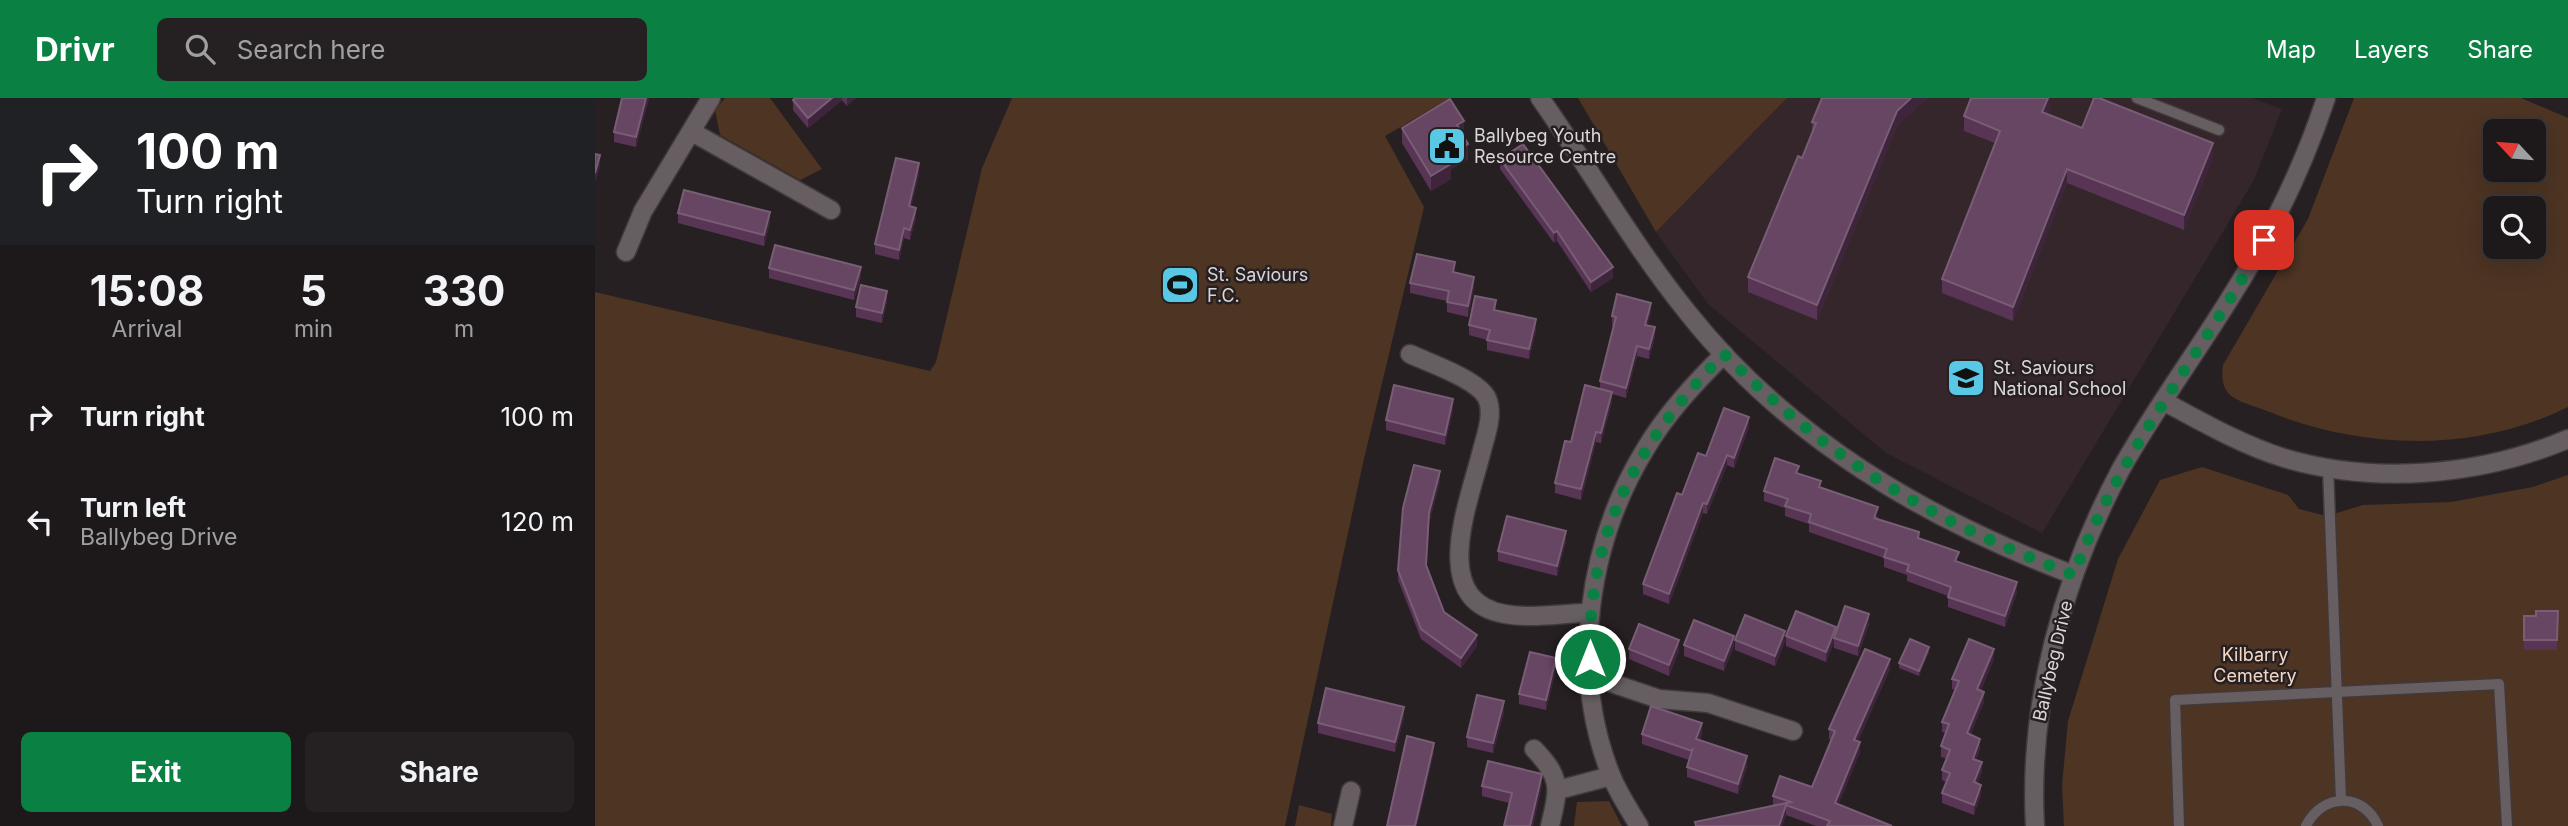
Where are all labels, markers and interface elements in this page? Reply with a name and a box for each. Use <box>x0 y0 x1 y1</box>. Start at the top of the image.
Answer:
search box <box>157 18 647 81</box>
text: Drivr <box>35 29 115 69</box>
icon: search <box>181 30 219 68</box>
text: Search here <box>237 34 385 65</box>
text: Map <box>2266 35 2316 64</box>
text: Layers <box>2354 35 2429 64</box>
text: Share <box>2467 35 2533 64</box>
north arrow <box>2483 119 2546 182</box>
map controls <box>2483 119 2546 259</box>
text: 100 m <box>136 122 280 181</box>
public building icon: Ballybeg Youth Resource Centre <box>1426 125 1468 167</box>
place label: Ballybeg Youth Resource Centre <box>1474 125 1616 167</box>
icon: right <box>21 126 112 217</box>
text: Turn right <box>136 182 283 221</box>
button: search <box>2483 196 2546 259</box>
pin <box>2234 210 2294 270</box>
icon: arrive <box>2245 221 2283 259</box>
sports icon: St. Saviours F.C. <box>1159 264 1201 306</box>
place label: St. Saviours F.C. <box>1207 264 1308 306</box>
text: 15:08 <box>90 265 204 316</box>
text: 5 <box>300 265 327 316</box>
text: 330 <box>423 265 505 316</box>
text: Arrival <box>112 315 182 343</box>
text: min <box>294 315 333 343</box>
text: m <box>454 315 474 343</box>
school or university icon: St. Saviours National School <box>1945 357 1987 399</box>
place label: St. Saviours National School <box>1993 357 2126 399</box>
icon: right <box>21 398 59 436</box>
text: Turn right <box>80 401 205 432</box>
text: 100 m <box>501 401 574 432</box>
text: Turn left <box>80 492 186 523</box>
icon: left <box>21 503 59 541</box>
text: 120 m <box>501 506 574 537</box>
text: Ballybeg Drive <box>80 523 237 551</box>
street label: Ballybeg Drive <box>2028 599 2077 723</box>
position arrow <box>1553 622 1627 696</box>
park label: Kilbarry Cemetery <box>2213 644 2297 686</box>
button: Exit <box>21 732 291 812</box>
button: Share <box>305 732 574 812</box>

